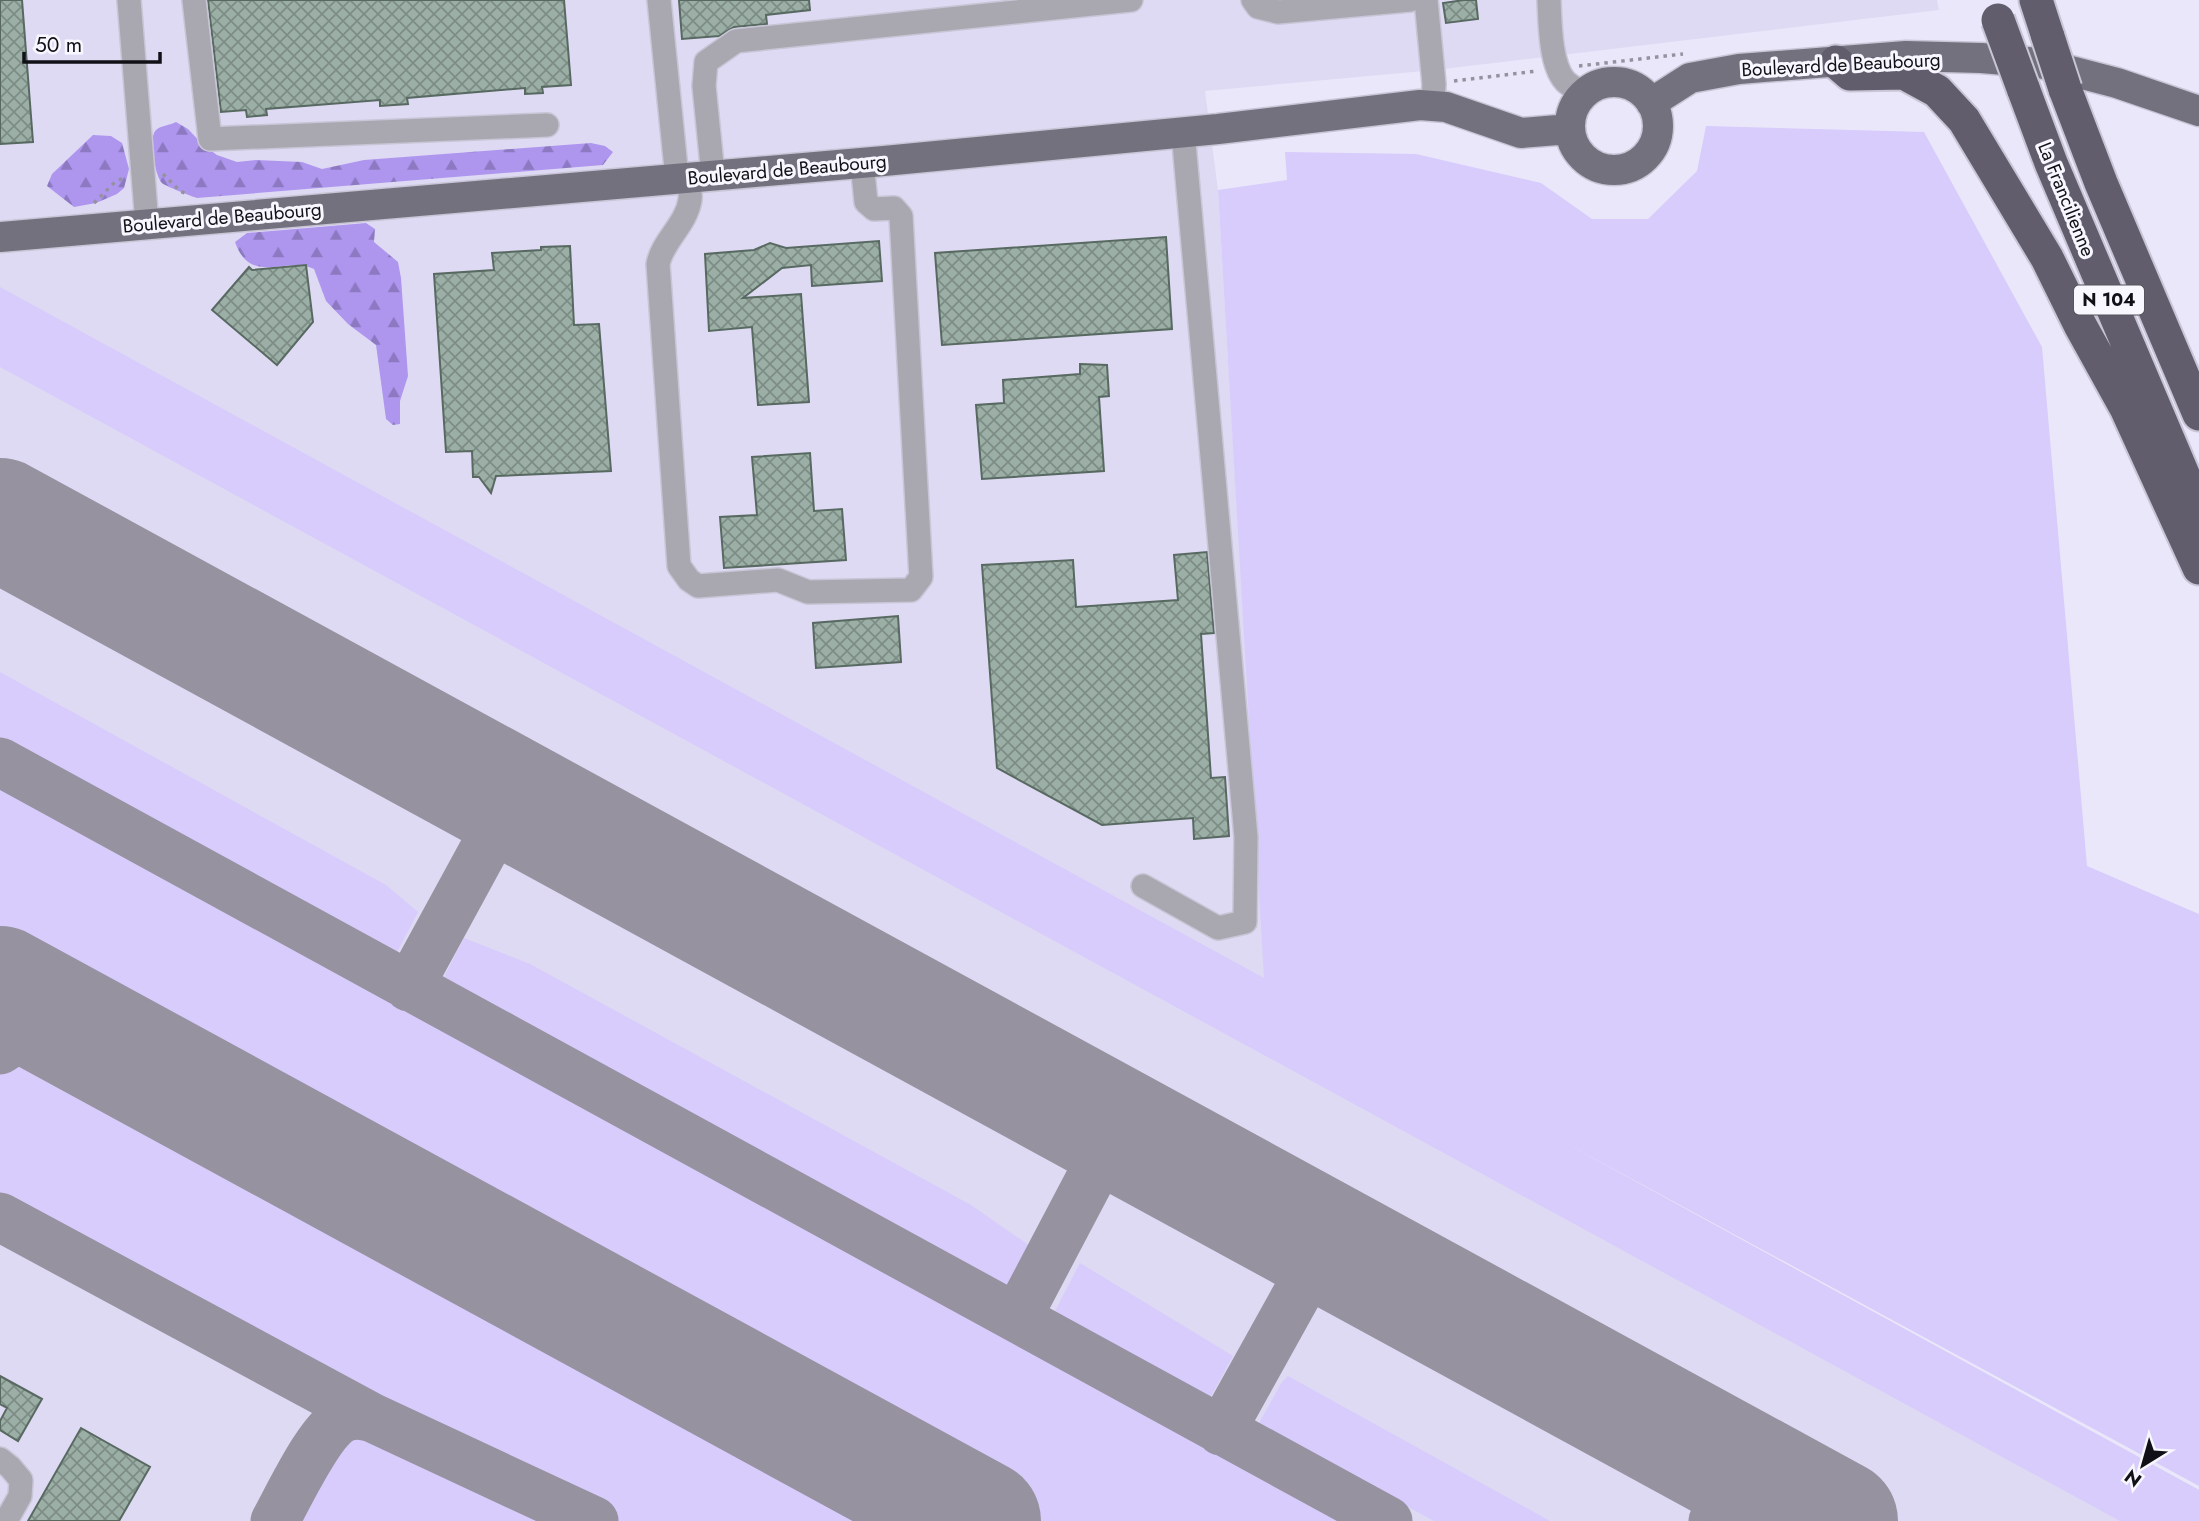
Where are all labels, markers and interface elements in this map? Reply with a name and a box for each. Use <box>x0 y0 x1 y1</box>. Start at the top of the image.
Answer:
scale bar <box>24 21 161 65</box>
text: 50 m <box>35 30 82 60</box>
street label: Boulevard de Beaubourg <box>1741 46 1941 83</box>
street label: La Francilienne <box>2031 138 2102 261</box>
street label: Boulevard de Beaubourg <box>687 147 888 192</box>
street label: Boulevard de Beaubourg <box>122 195 323 240</box>
road number: N 104 <box>2074 286 2144 314</box>
north arrow <box>2108 1430 2178 1500</box>
text: N <box>2119 1463 2147 1494</box>

